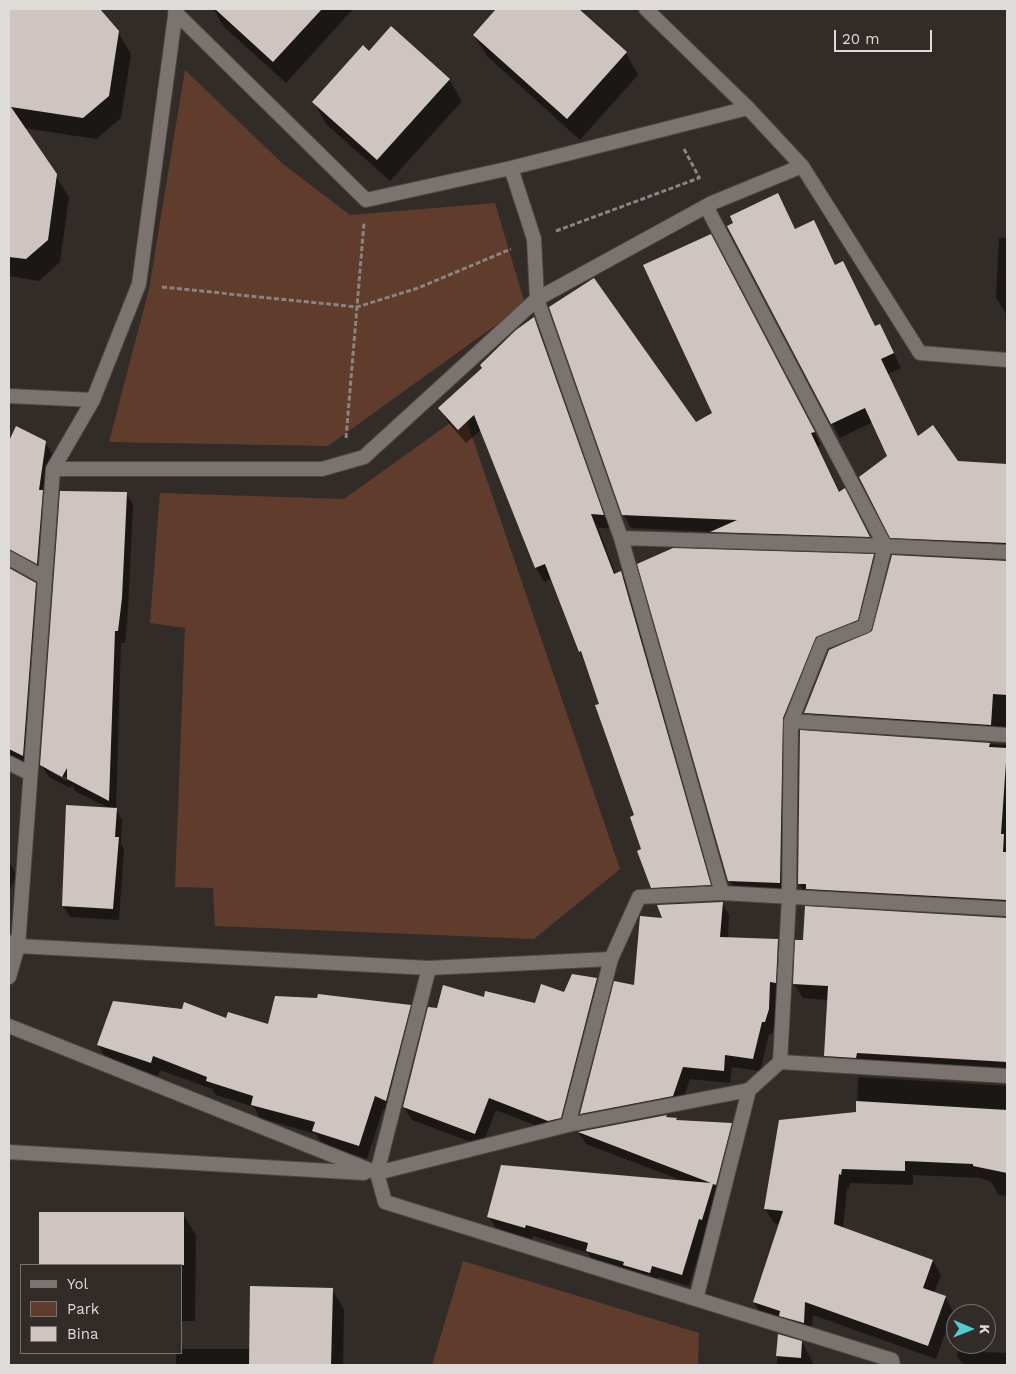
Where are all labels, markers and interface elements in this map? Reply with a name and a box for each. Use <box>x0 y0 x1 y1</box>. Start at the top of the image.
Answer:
scale bar <box>836 20 934 52</box>
text: 20 m <box>842 30 880 48</box>
legend <box>20 1264 182 1354</box>
text: Yol <box>67 1275 88 1293</box>
text: Park <box>67 1300 99 1318</box>
north arrow <box>946 1304 996 1354</box>
text: K <box>977 1324 993 1334</box>
text: Bina <box>67 1325 99 1343</box>

